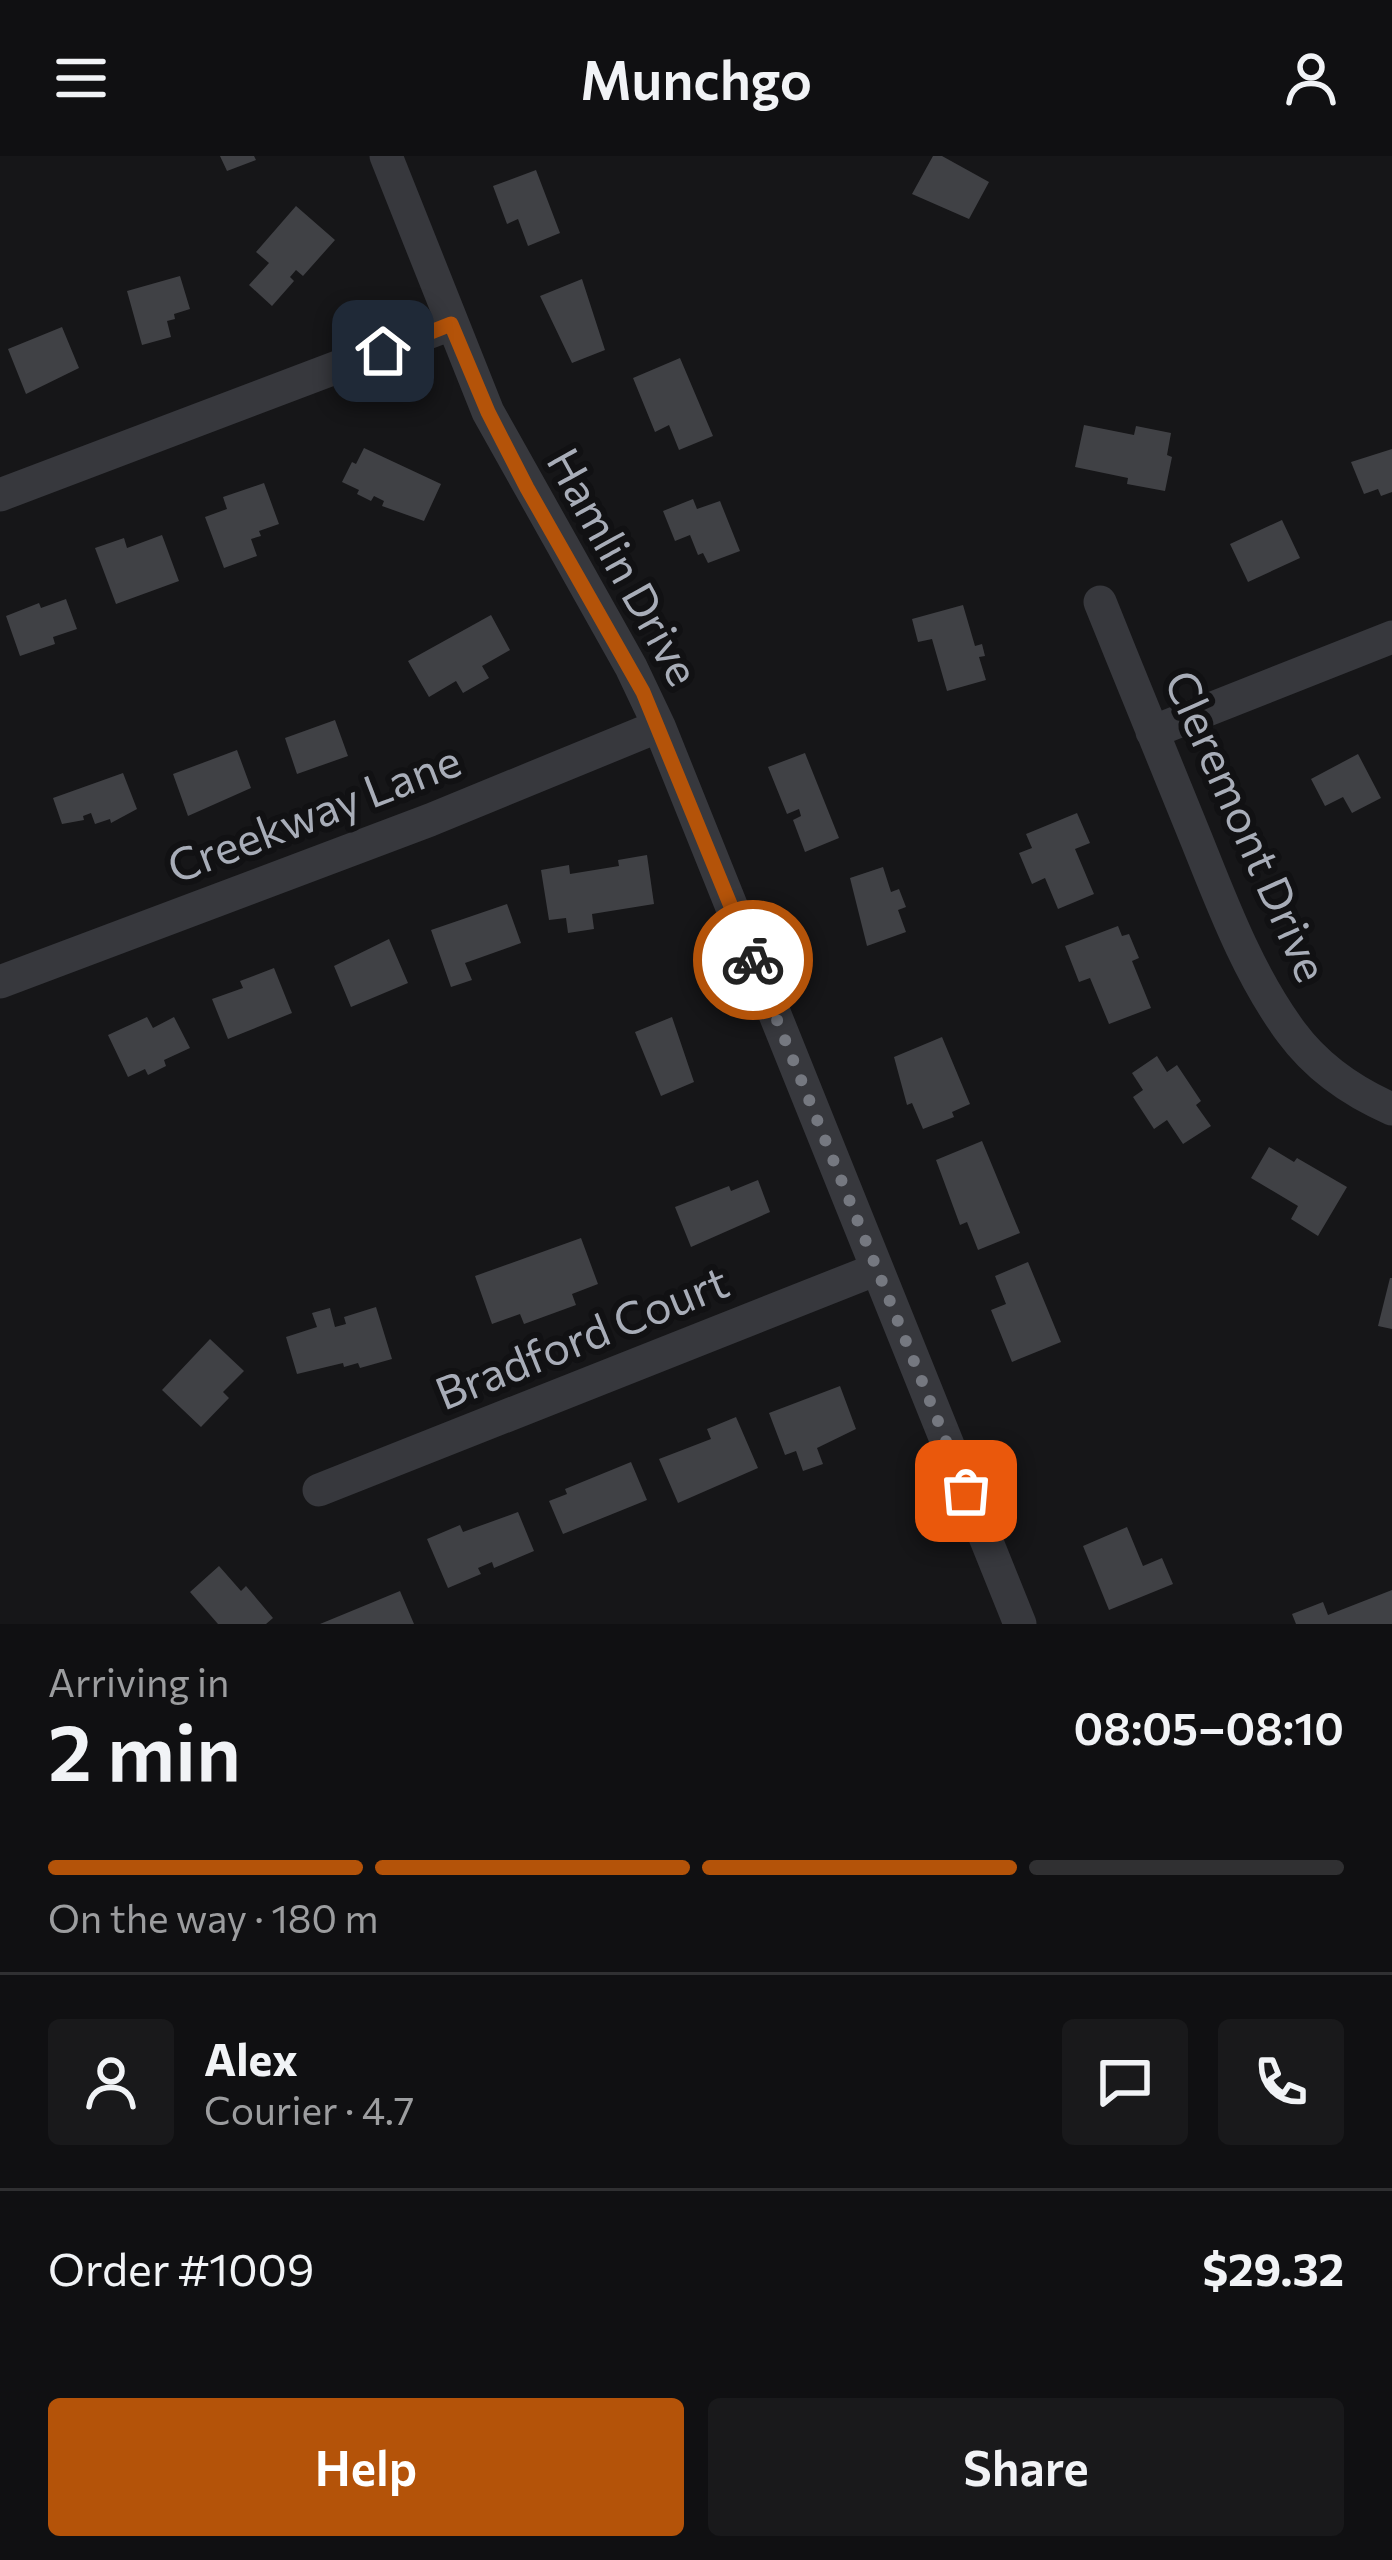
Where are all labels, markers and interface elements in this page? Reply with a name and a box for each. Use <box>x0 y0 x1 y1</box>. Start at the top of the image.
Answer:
icon: menu <box>48 45 114 111</box>
text: Munchgo <box>580 45 812 111</box>
icon: person <box>1278 45 1344 111</box>
pin <box>332 300 434 402</box>
icon: home <box>350 318 416 384</box>
street label: Hamlin Drive <box>537 438 713 694</box>
street label: Cleremont Drive <box>1155 661 1341 989</box>
street label: Creekway Lane <box>159 731 467 893</box>
courier <box>693 900 813 1020</box>
icon: bike <box>720 927 786 993</box>
street label: Bradford Court <box>427 1252 735 1419</box>
pin <box>915 1440 1017 1542</box>
icon: bag <box>933 1458 999 1524</box>
text: Arriving in <box>48 1657 229 1705</box>
text: 08:05–08:10 <box>1074 1699 1344 1754</box>
text: 2 min <box>48 1702 241 1797</box>
text: On the way · 180 m <box>48 1893 378 1941</box>
button: person <box>48 2019 174 2145</box>
button: chat <box>1062 2019 1188 2145</box>
button: phone <box>1218 2019 1344 2145</box>
text: Alex <box>204 2030 298 2085</box>
text: Courier · 4.7 <box>204 2085 414 2133</box>
text: Order #1009 <box>48 2240 314 2295</box>
text: $29.32 <box>1202 2240 1344 2295</box>
button: Help <box>48 2398 684 2536</box>
button: Share <box>708 2398 1344 2536</box>

